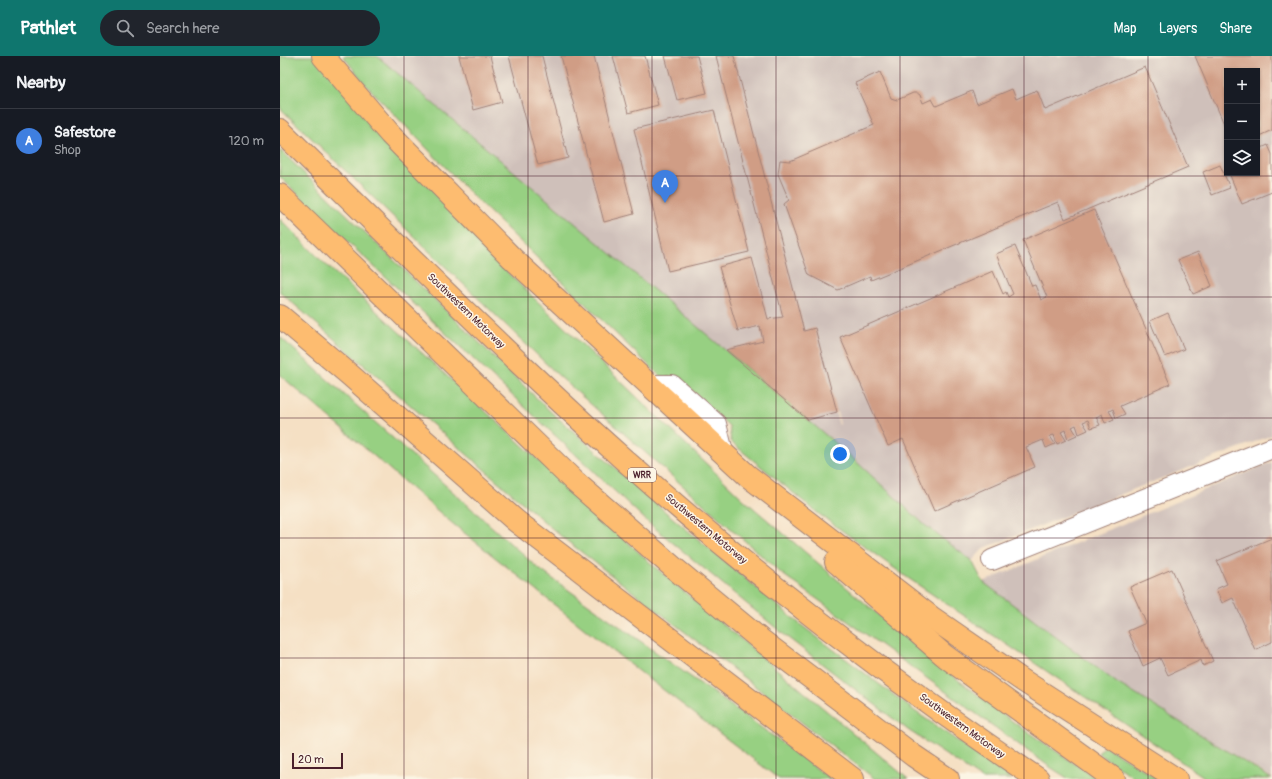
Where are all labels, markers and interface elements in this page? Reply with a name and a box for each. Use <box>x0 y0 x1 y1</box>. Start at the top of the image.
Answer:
search box <box>100 10 380 46</box>
text: Pathlet <box>20 16 76 40</box>
icon: search <box>114 17 136 39</box>
text: Search here <box>146 19 219 38</box>
text: Map <box>1114 20 1137 37</box>
text: Layers <box>1159 20 1197 37</box>
text: Share <box>1219 20 1252 37</box>
map controls <box>1224 68 1260 176</box>
button: + <box>1224 68 1260 104</box>
text: Nearby <box>16 72 65 93</box>
button: − <box>1224 104 1260 140</box>
text: Safestore <box>54 123 116 142</box>
text: A <box>25 133 33 149</box>
text: 120 m <box>228 133 264 149</box>
button: layers <box>1224 140 1260 176</box>
text: Shop <box>54 142 81 158</box>
pin: A <box>652 170 678 203</box>
street label: Southwestern Motorway <box>425 271 508 351</box>
your location <box>830 444 850 464</box>
road number: WRR <box>628 468 656 482</box>
street label: Southwestern Motorway <box>663 491 750 567</box>
street label: Southwestern Motorway <box>917 691 1008 761</box>
scale bar <box>292 751 343 770</box>
text: 20 m <box>298 753 324 766</box>

